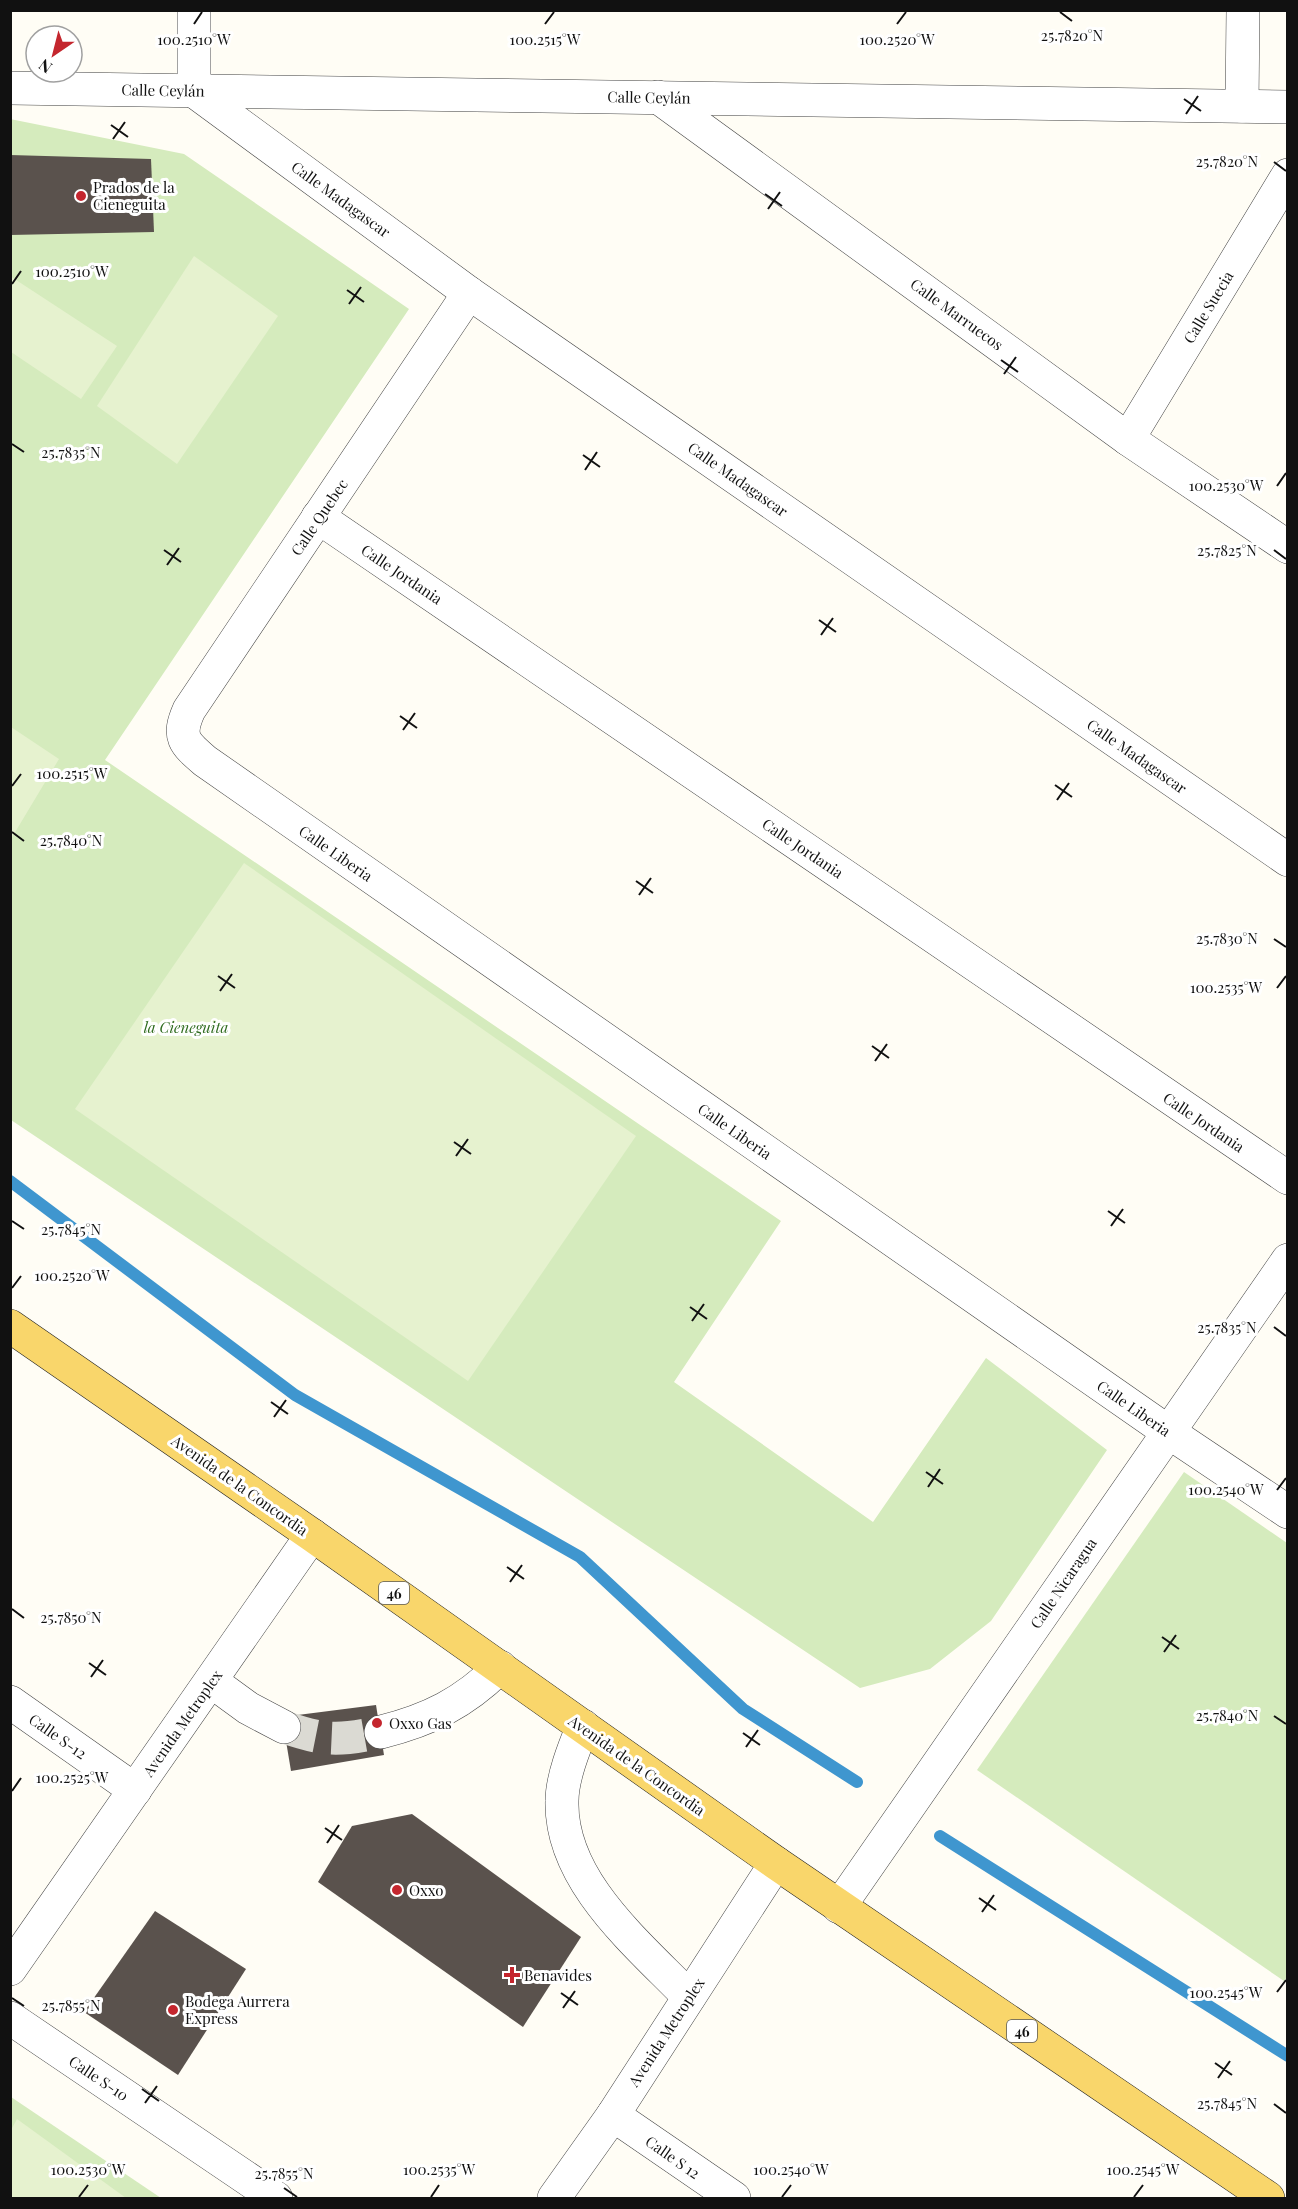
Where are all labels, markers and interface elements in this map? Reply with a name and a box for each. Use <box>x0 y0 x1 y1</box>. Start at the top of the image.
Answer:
north arrow <box>24 24 84 84</box>
text: 25.7820°N <box>1041 25 1104 45</box>
text: 100.2510°W <box>157 29 231 49</box>
text: 100.2515°W <box>510 29 581 49</box>
text: 100.2520°W <box>859 29 935 49</box>
text: N <box>34 55 56 79</box>
street label: Calle Ceylán <box>121 79 205 101</box>
street label: Calle Ceylán <box>607 86 691 108</box>
text: 25.7820°N <box>1196 151 1259 171</box>
street label: Calle Madagascar <box>288 156 395 242</box>
place label: Prados de la Cieneguita <box>93 177 175 214</box>
marker: Prados de la Cieneguita <box>74 189 88 203</box>
text: 100.2510°W <box>35 261 109 281</box>
street label: Calle Suecia <box>1179 267 1238 347</box>
street label: Calle Marruecos <box>907 274 1007 354</box>
street label: Calle Madagascar <box>684 437 792 521</box>
text: 25.7835°N <box>41 442 101 462</box>
street label: Calle Quebec <box>286 475 352 559</box>
text: 100.2530°W <box>1189 475 1264 495</box>
street label: Calle Jordania <box>358 539 447 609</box>
text: 25.7825°N <box>1197 540 1257 560</box>
street label: Calle Madagascar <box>1083 714 1191 798</box>
text: 100.2515°W <box>37 763 108 783</box>
street label: Calle Jordania <box>759 813 848 883</box>
street label: Calle Liberia <box>295 820 377 886</box>
text: 25.7840°N <box>40 830 103 850</box>
text: 25.7830°N <box>1196 928 1258 948</box>
text: 100.2535°W <box>1190 977 1262 997</box>
park label: la Cieneguita <box>144 1017 228 1037</box>
street label: Calle Jordania <box>1160 1087 1249 1157</box>
street label: Calle Liberia <box>694 1098 776 1164</box>
text: 25.7845°N <box>41 1219 101 1239</box>
text: 100.2520°W <box>34 1265 110 1285</box>
text: 25.7835°N <box>1197 1317 1257 1337</box>
street label: Calle Liberia <box>1093 1375 1175 1441</box>
street label: Avenida de la Concordia <box>167 1430 313 1540</box>
text: 100.2540°W <box>1188 1479 1264 1499</box>
street label: Calle Nicaragua <box>1025 1533 1101 1632</box>
road number: 46 <box>379 1582 409 1604</box>
text: 25.7850°N <box>40 1607 102 1627</box>
street label: Avenida Metroplex <box>137 1666 226 1781</box>
text: 25.7840°N <box>1196 1705 1259 1725</box>
street label: Calle S-12 <box>25 1709 91 1763</box>
street label: Avenida de la Concordia <box>564 1710 710 1820</box>
place label: Oxxo Gas <box>389 1713 452 1733</box>
marker: Oxxo Gas <box>370 1716 384 1730</box>
text: 100.2525°W <box>36 1767 109 1787</box>
place label: Oxxo <box>409 1880 443 1900</box>
marker: Oxxo <box>390 1883 404 1897</box>
place label: Benavides <box>524 1965 592 1985</box>
marker: Benavides <box>505 1968 519 1982</box>
street label: Avenida Metroplex <box>623 1974 709 2091</box>
text: 100.2545°W <box>1190 1982 1263 2002</box>
place label: Bodega Aurrera Express <box>185 1991 290 2028</box>
text: 25.7855°N <box>42 1995 101 2015</box>
marker: Bodega Aurrera Express <box>166 2003 180 2017</box>
road number: 46 <box>1007 2020 1037 2042</box>
street label: Calle S-10 <box>65 2051 133 2105</box>
text: 25.7845°N <box>1197 2093 1257 2113</box>
street label: Calle S 12 <box>642 2131 704 2183</box>
text: 100.2530°W <box>51 2159 126 2179</box>
text: 100.2535°W <box>403 2159 475 2179</box>
text: 100.2540°W <box>753 2159 829 2179</box>
text: 100.2545°W <box>1107 2159 1180 2179</box>
text: 25.7855°N <box>255 2163 314 2183</box>

